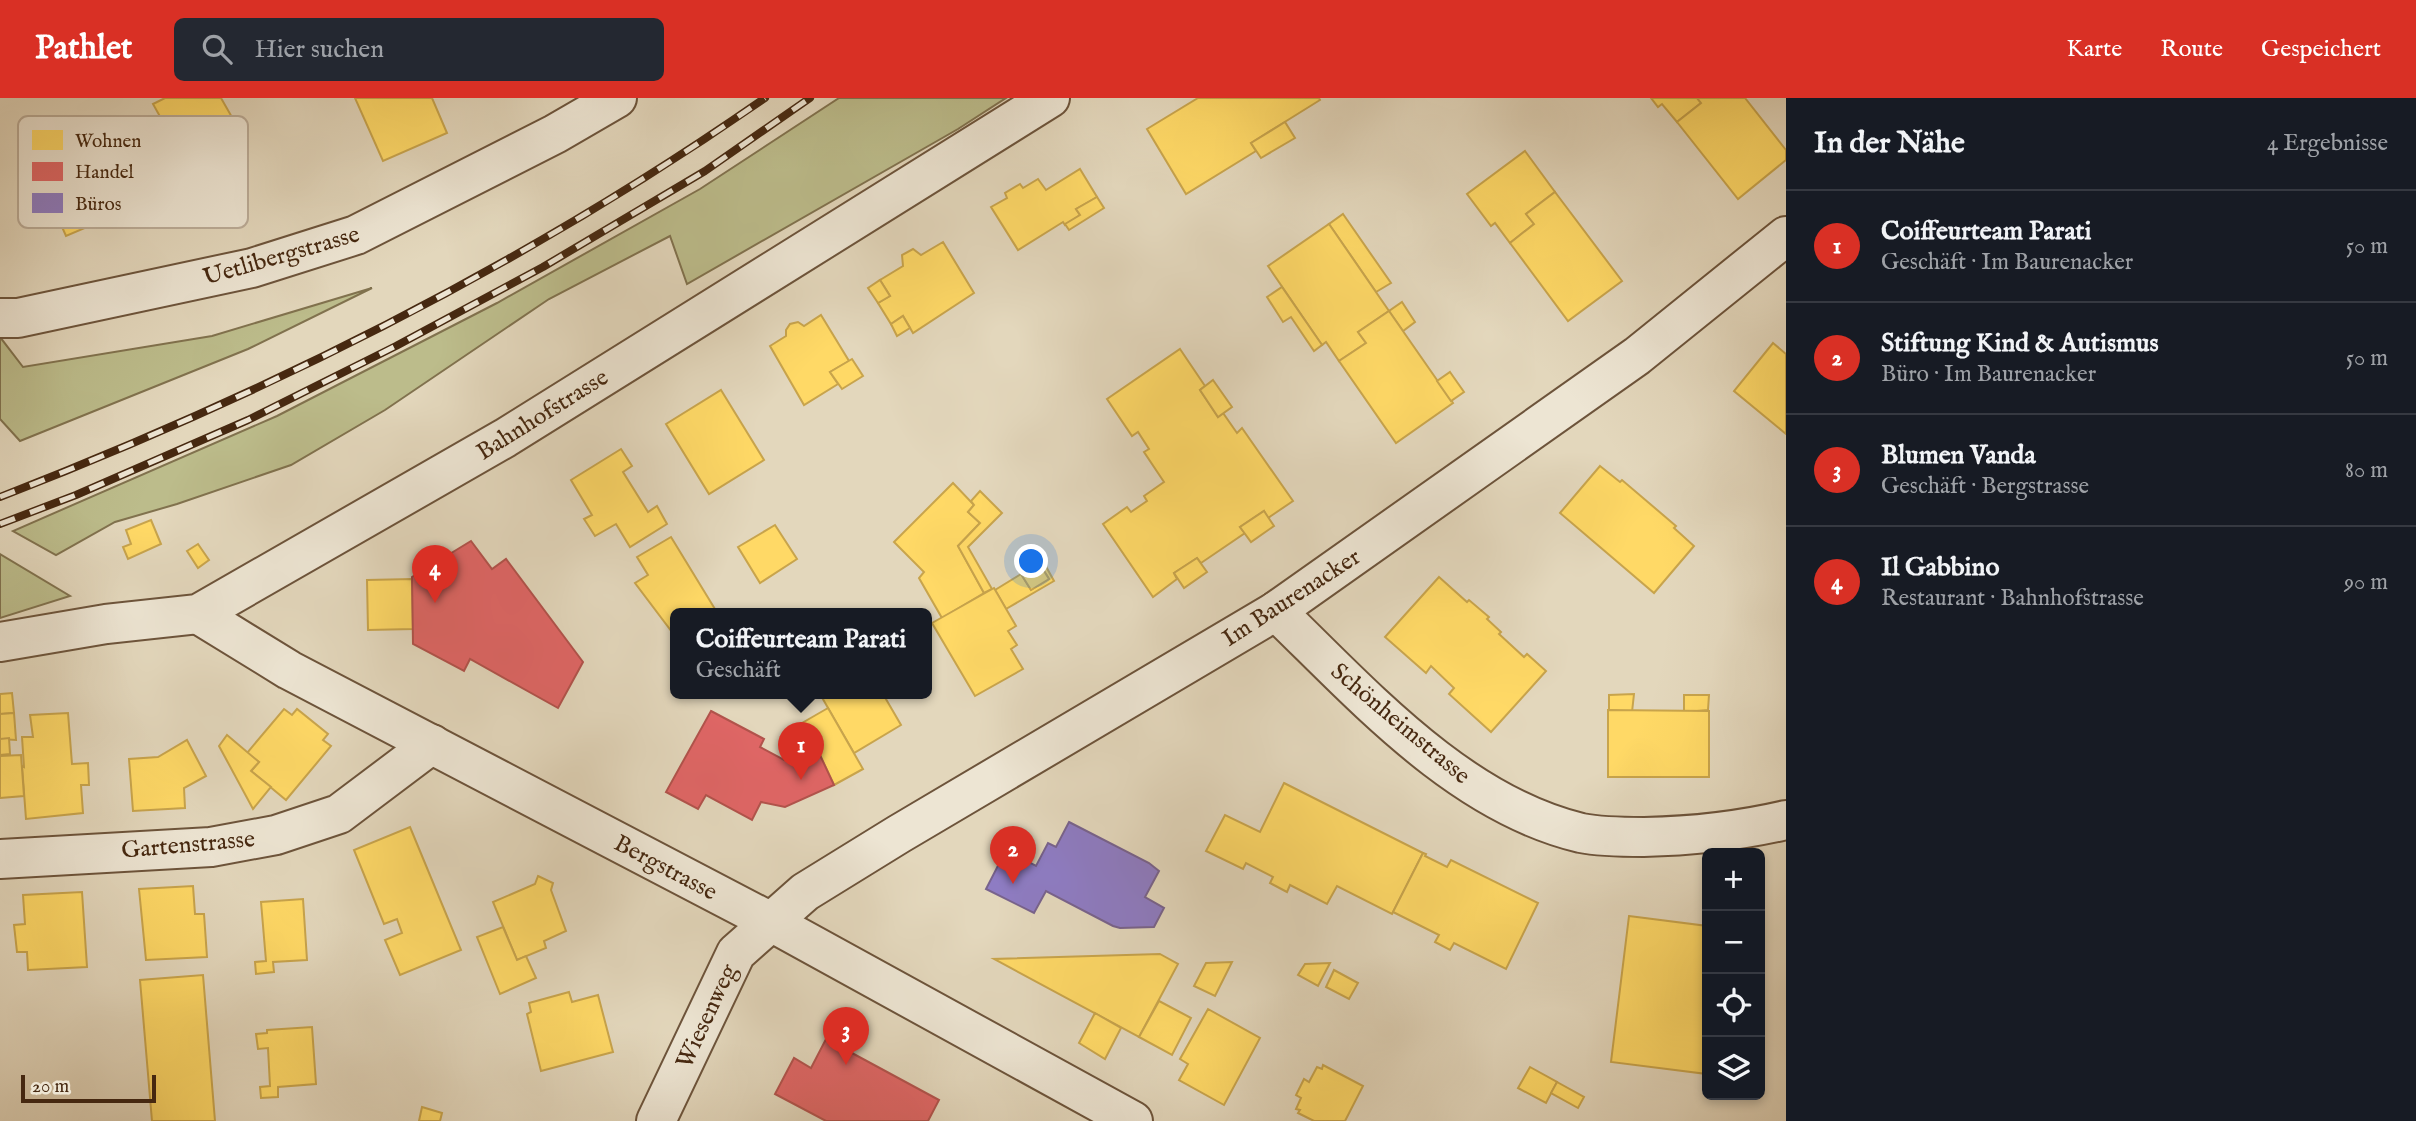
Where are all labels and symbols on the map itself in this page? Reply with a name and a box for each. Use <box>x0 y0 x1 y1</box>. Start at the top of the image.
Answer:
legend <box>18 116 248 228</box>
text: Wohnen <box>75 130 141 154</box>
text: Handel <box>75 161 135 185</box>
text: Büros <box>75 193 121 217</box>
street label: Uetlibergstrasse <box>200 219 363 294</box>
street label: Bahnhofstrasse <box>471 362 615 468</box>
street label: Im Baurenacker <box>1217 542 1367 654</box>
your location <box>1014 544 1048 578</box>
pin: 4 <box>412 545 458 603</box>
street label: Schönheimstrasse <box>1324 657 1476 792</box>
pin: 1 <box>778 722 824 780</box>
street label: Gartenstrasse <box>120 824 256 867</box>
pin: 2 <box>990 826 1036 884</box>
street label: Bergstrasse <box>608 828 722 908</box>
street label: Wiesenweg <box>670 958 745 1074</box>
pin: 3 <box>823 1007 869 1065</box>
scale bar <box>21 1072 156 1104</box>

